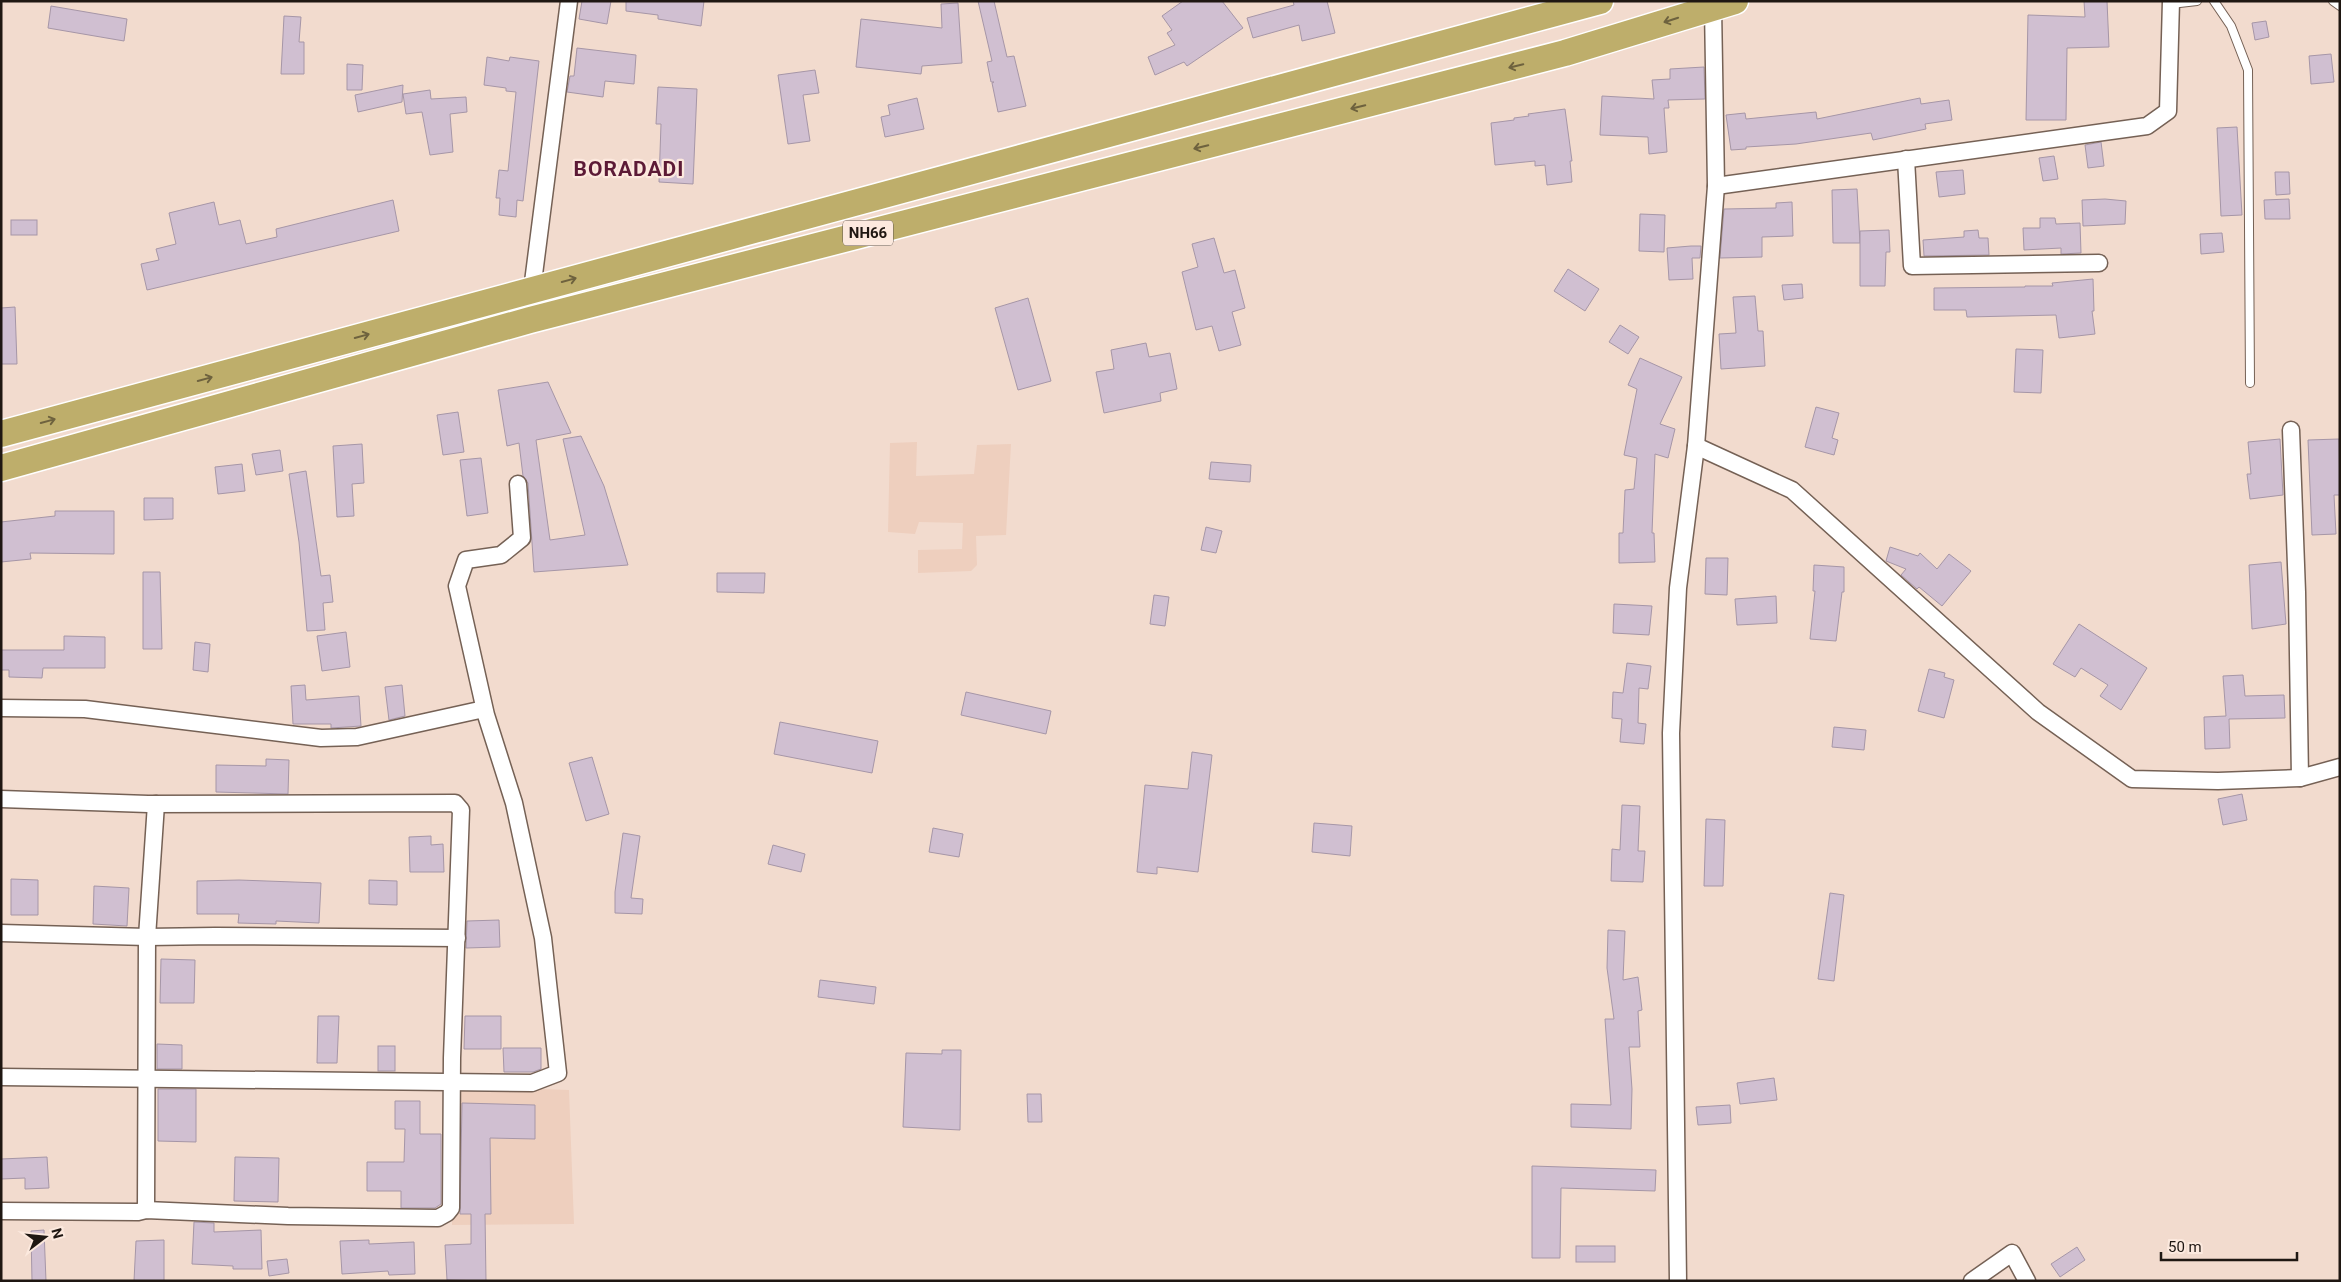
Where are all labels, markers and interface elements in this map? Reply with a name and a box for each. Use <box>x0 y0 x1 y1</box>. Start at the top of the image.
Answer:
one-way arrow <box>1664 15 1680 25</box>
one-way arrow <box>1508 62 1524 71</box>
one-way arrow <box>1351 102 1367 112</box>
one-way arrow <box>1194 143 1210 152</box>
district label: BORADADI <box>574 157 684 181</box>
road number: NH66 <box>843 220 893 246</box>
one-way arrow <box>561 275 577 284</box>
one-way arrow <box>354 331 370 340</box>
one-way arrow <box>197 373 213 383</box>
one-way arrow <box>40 416 56 425</box>
north arrow <box>20 1212 70 1262</box>
text: N <box>48 1226 67 1240</box>
scale bar <box>2161 1230 2297 1262</box>
text: 50 m <box>2168 1238 2202 1256</box>

